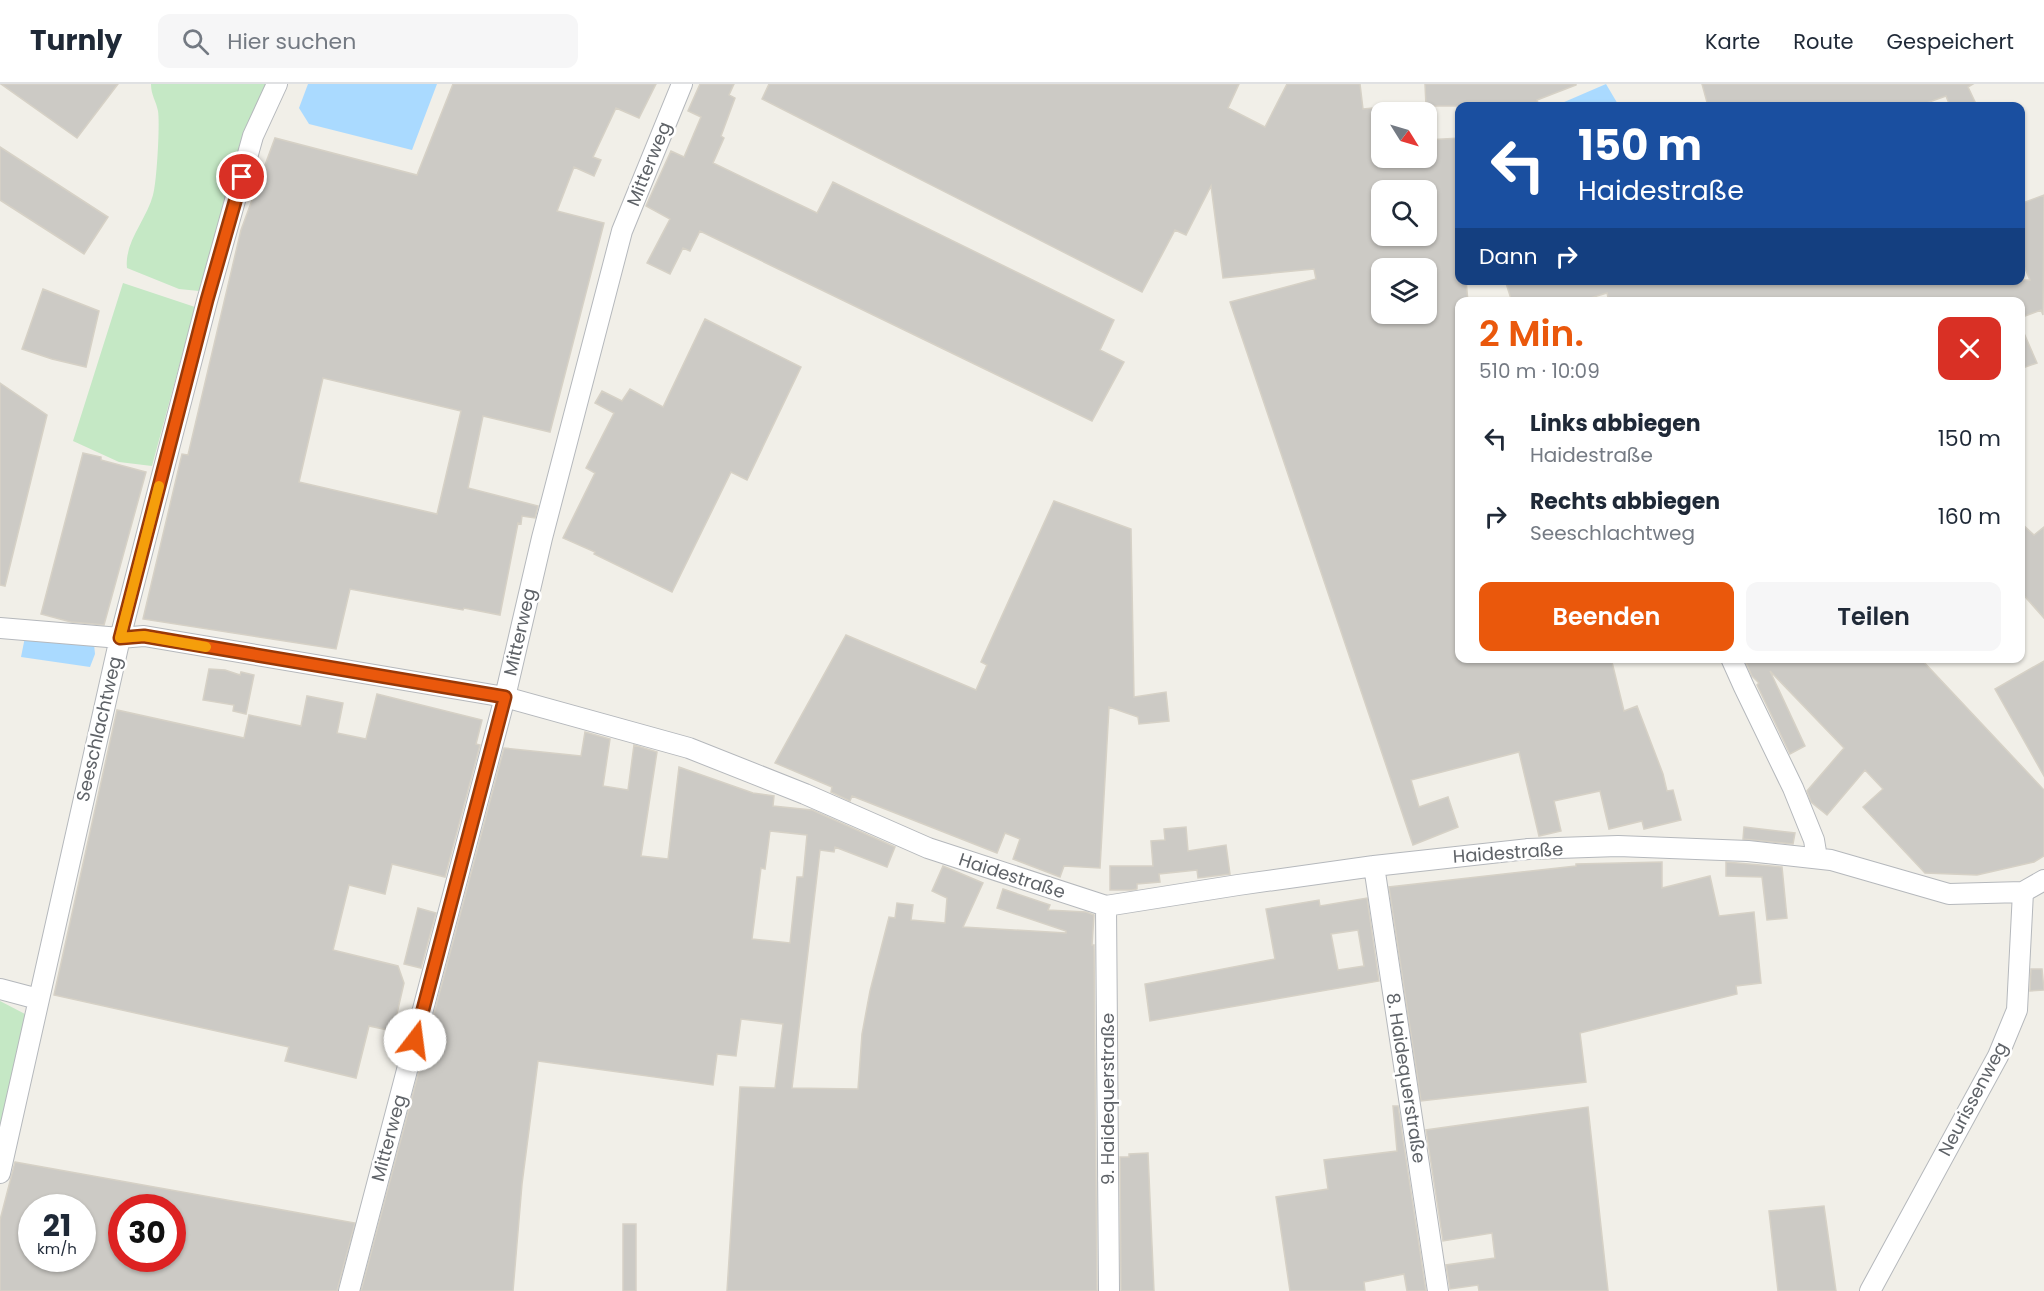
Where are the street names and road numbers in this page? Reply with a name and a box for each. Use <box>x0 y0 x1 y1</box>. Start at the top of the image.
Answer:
street label: Mitterweg <box>620 118 677 210</box>
street label: Mitterweg <box>497 586 542 678</box>
street label: Seeschlachtweg <box>70 654 127 804</box>
street label: Haidestraße <box>1452 836 1564 869</box>
street label: Haidestraße <box>956 847 1069 905</box>
street label: 8. Haidequerstraße <box>1381 991 1432 1165</box>
street label: 9. Haidequerstraße <box>1095 1013 1120 1185</box>
street label: Neurissenweg <box>1932 1037 2013 1160</box>
street label: Mitterweg <box>365 1092 412 1184</box>

